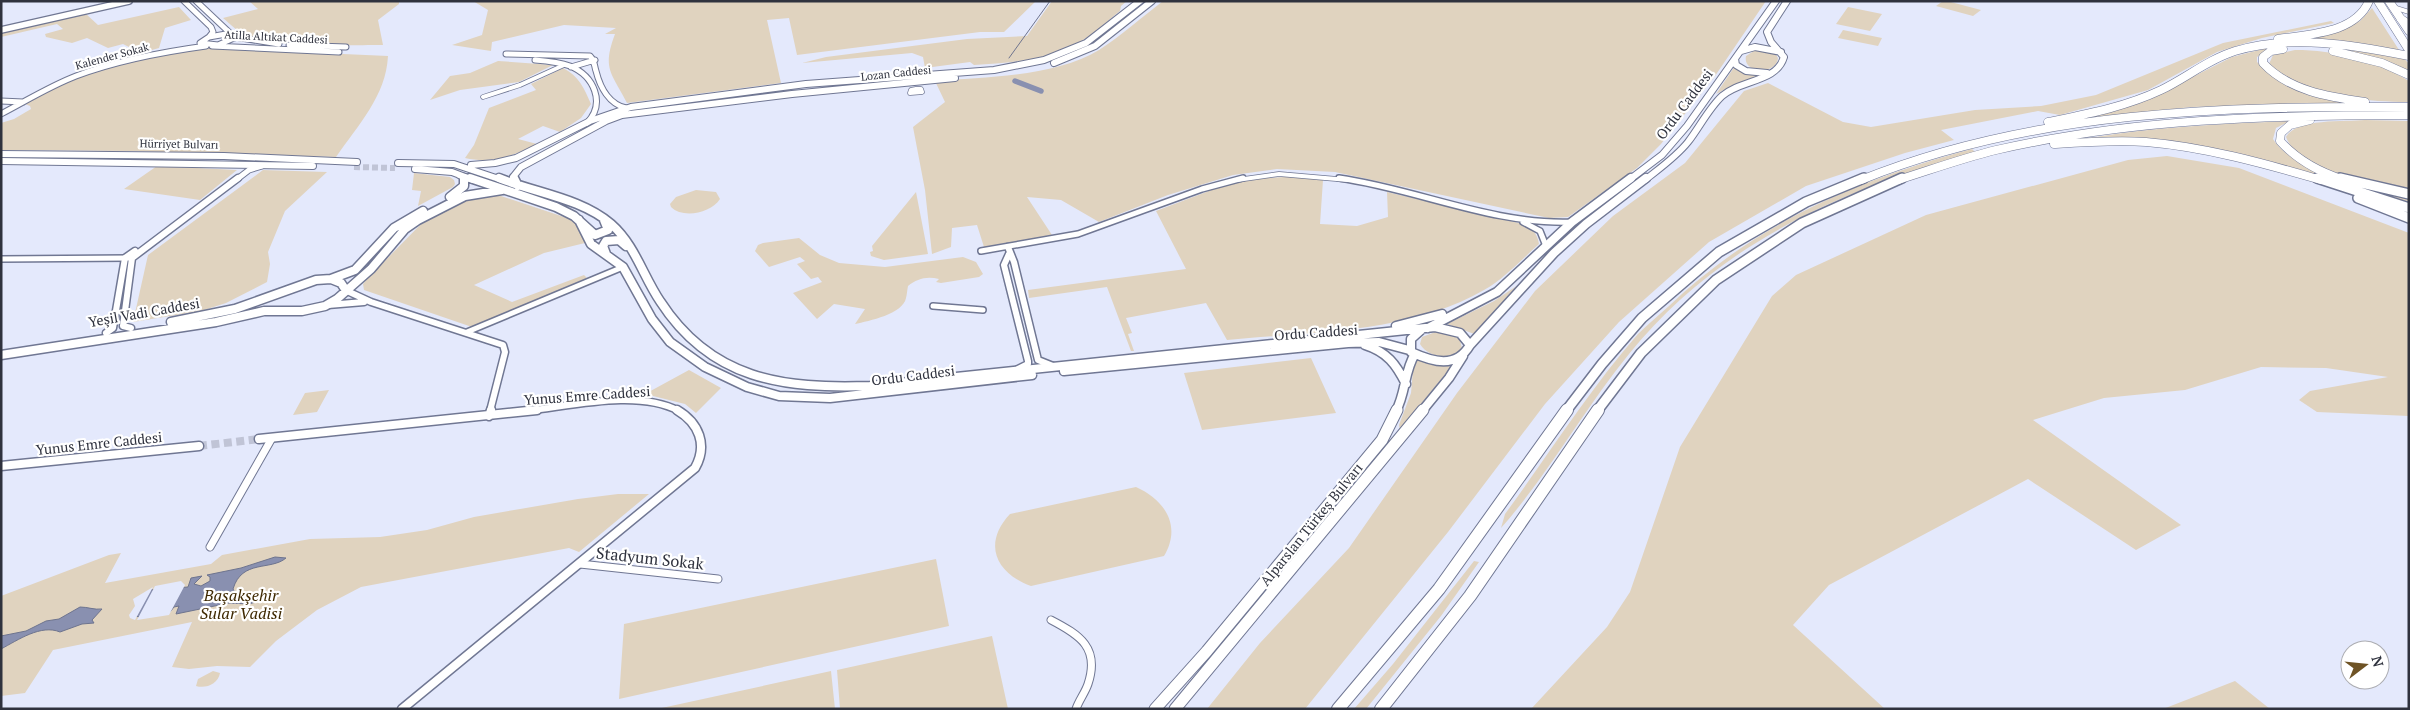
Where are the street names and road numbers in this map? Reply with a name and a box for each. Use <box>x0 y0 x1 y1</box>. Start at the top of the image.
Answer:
street label: Atilla Altıkat Caddesi <box>224 27 328 47</box>
street label: Kalender Sokak <box>74 39 151 73</box>
street label: Lozan Caddesi <box>860 62 932 84</box>
street label: Ordu Caddesi <box>1651 65 1717 143</box>
street label: Hürriyet Bulvarı <box>139 136 219 152</box>
street label: Yeşil Vadi Caddesi <box>87 293 201 331</box>
street label: Ordu Caddesi <box>1273 320 1359 344</box>
street label: Ordu Caddesi <box>870 360 956 390</box>
street label: Yunus Emre Caddesi <box>523 381 651 409</box>
street label: Yunus Emre Caddesi <box>35 427 163 459</box>
street label: Alparslan Türkeş Bulvarı <box>1255 458 1367 590</box>
street label: Stadyum Sokak <box>595 541 706 575</box>

